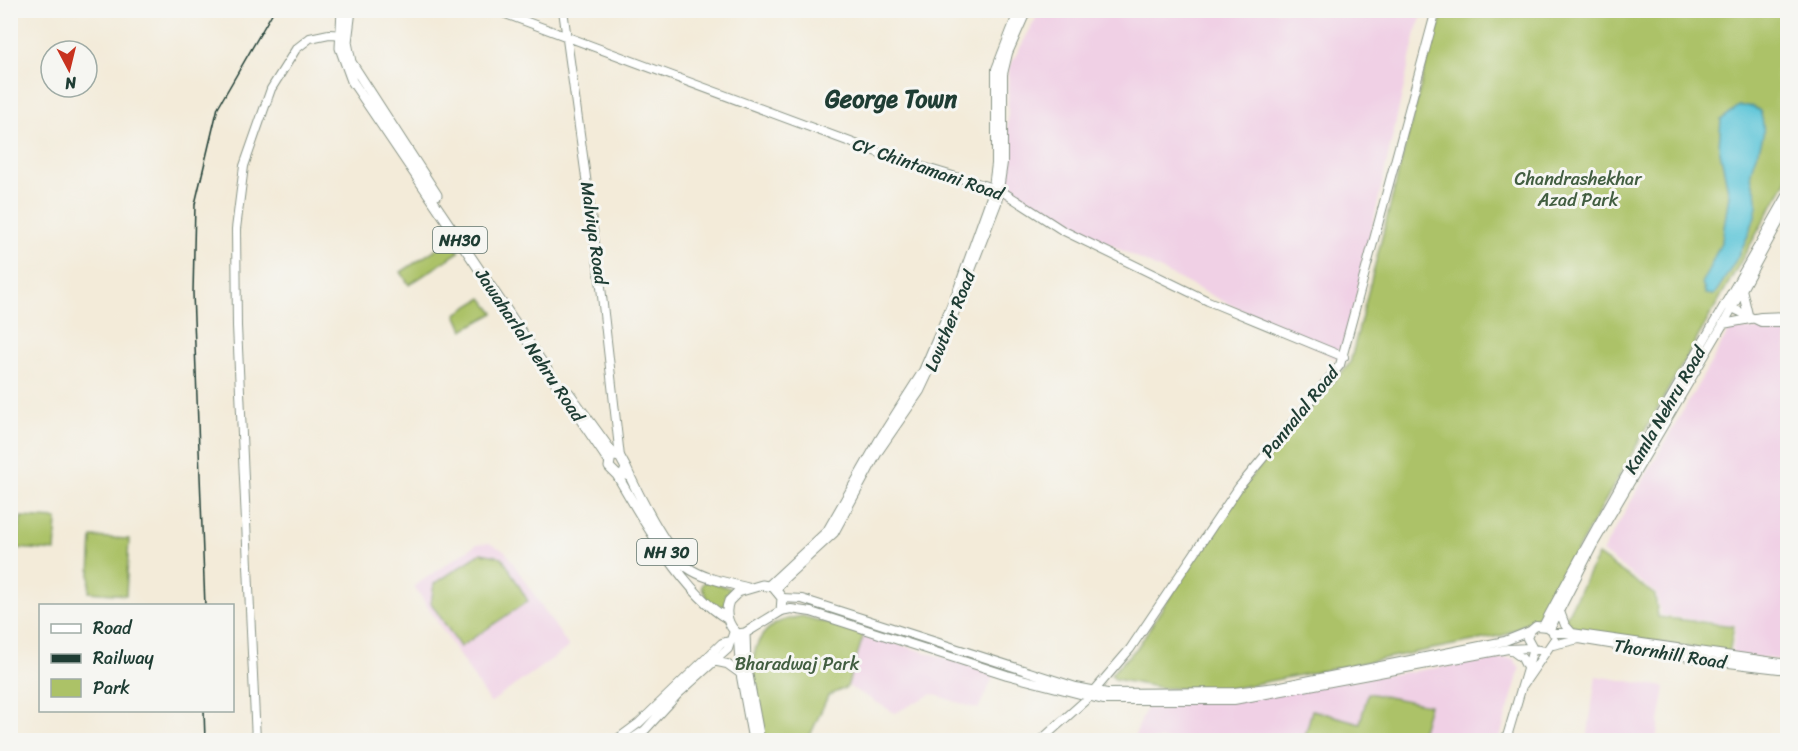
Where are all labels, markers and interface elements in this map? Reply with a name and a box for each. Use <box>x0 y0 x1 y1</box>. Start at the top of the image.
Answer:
north arrow <box>39 39 99 99</box>
text: N <box>63 68 79 99</box>
district label: George Town <box>825 78 957 120</box>
street label: CY Chintamani Road <box>848 128 1009 210</box>
park label: Chandrashekhar Azad Park <box>1514 163 1643 216</box>
street label: Malviya Road <box>571 179 617 288</box>
road number: NH30 <box>433 227 487 253</box>
street label: Jawaharlal Nehru Road <box>466 261 595 430</box>
street label: Lowther Road <box>915 264 985 377</box>
street label: Kamla Nehru Road <box>1615 339 1715 480</box>
street label: Pannalal Road <box>1253 358 1348 465</box>
road number: NH 30 <box>637 539 697 565</box>
legend <box>39 604 234 712</box>
text: Road <box>93 612 133 644</box>
street label: Thornhill Road <box>1611 629 1730 679</box>
text: Railway <box>93 642 155 674</box>
park label: Bharadwaj Park <box>735 648 860 680</box>
text: Park <box>93 672 130 704</box>

